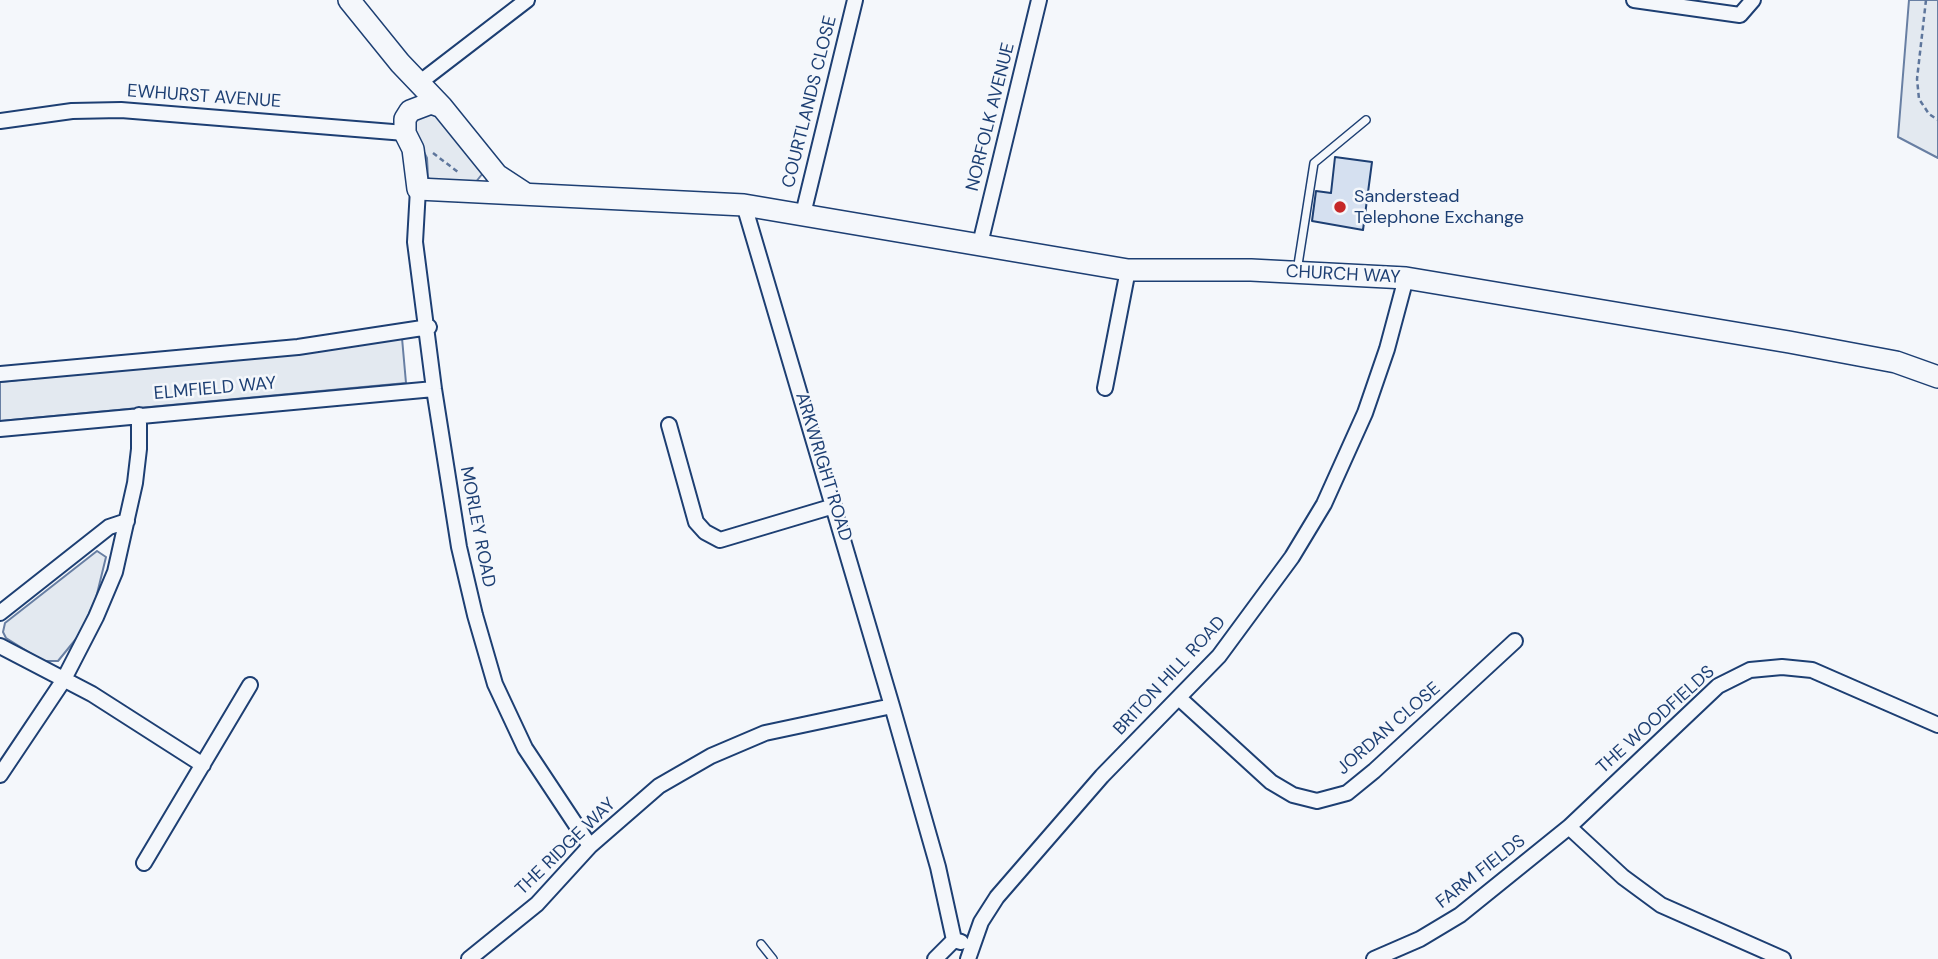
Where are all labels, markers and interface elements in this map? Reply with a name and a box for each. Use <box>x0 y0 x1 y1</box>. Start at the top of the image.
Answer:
street label: COURTLANDS CLOSE <box>778 14 842 190</box>
street label: NORFOLK AVENUE <box>962 41 1020 193</box>
street label: EWHURST AVENUE <box>126 81 282 113</box>
place label: Sanderstead Telephone Exchange <box>1354 186 1524 228</box>
marker: Sanderstead Telephone Exchange <box>1332 199 1348 215</box>
street label: CHURCH WAY <box>1285 261 1401 289</box>
street label: ELMFIELD WAY <box>153 373 277 405</box>
street label: ARKWRIGHT ROAD <box>790 390 856 544</box>
street label: MORLEY ROAD <box>455 465 499 589</box>
street label: BRITON HILL ROAD <box>1109 612 1231 740</box>
street label: THE WOODFIELDS <box>1593 662 1719 778</box>
street label: JORDAN CLOSE <box>1333 678 1445 780</box>
street label: THE RIDGE WAY <box>512 794 620 900</box>
street label: FARM FIELDS <box>1432 830 1530 914</box>

